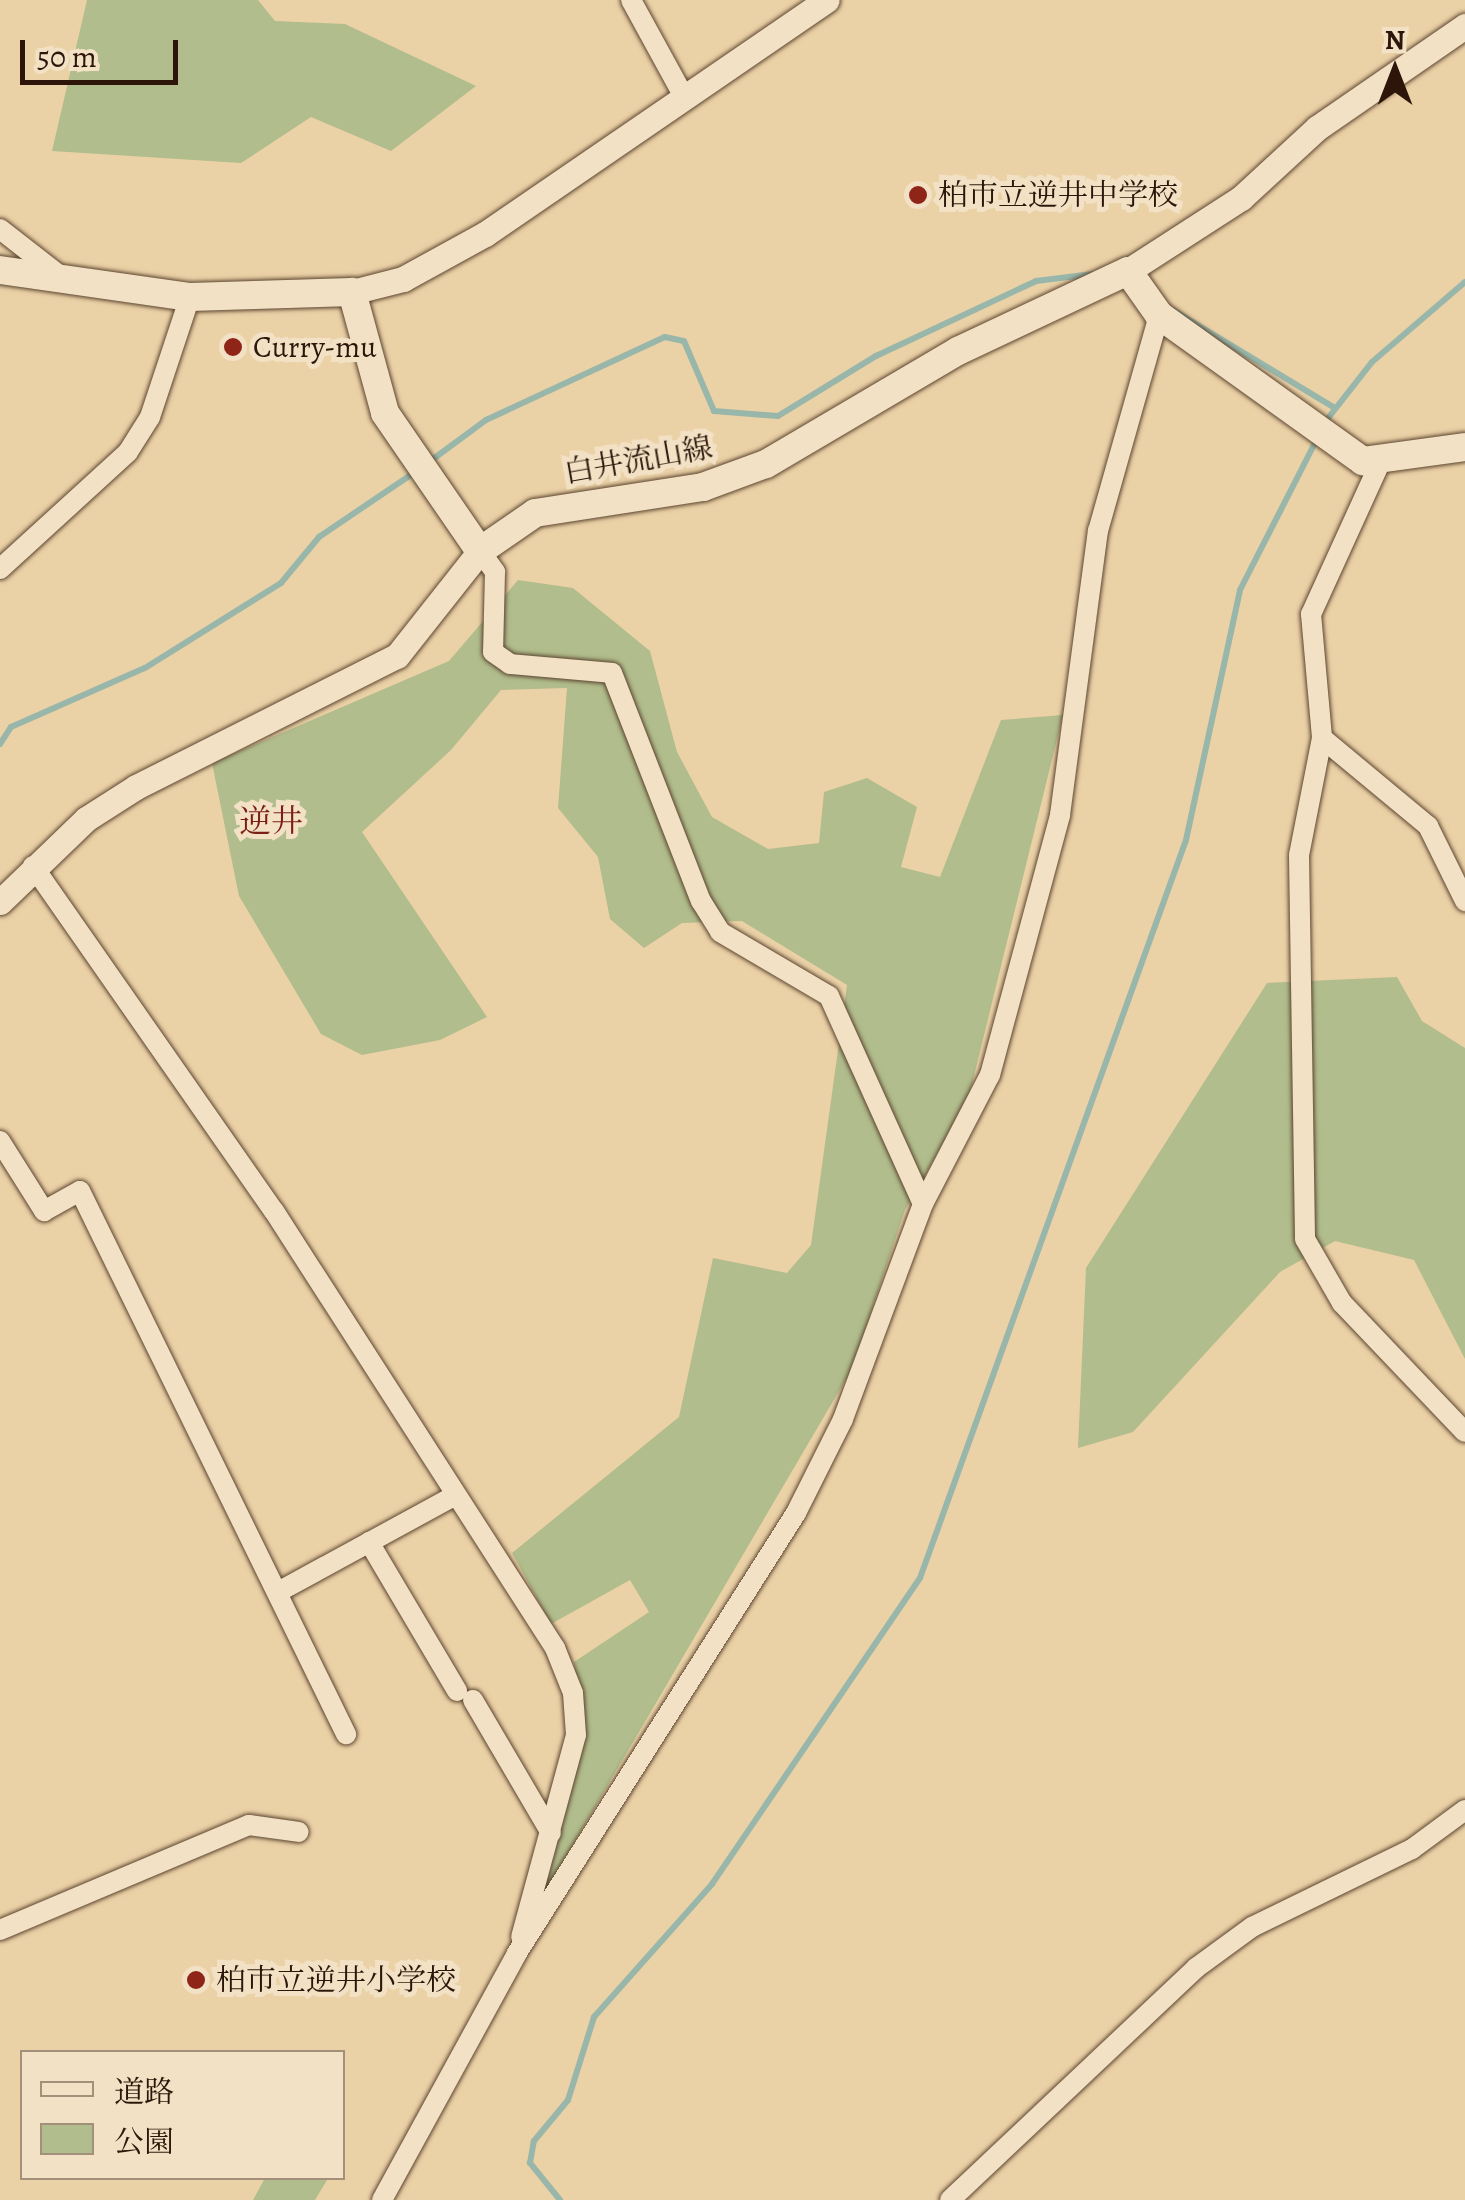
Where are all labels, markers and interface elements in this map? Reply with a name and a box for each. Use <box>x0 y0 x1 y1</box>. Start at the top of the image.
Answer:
scale bar <box>25 20 182 82</box>
north arrow <box>1345 20 1445 120</box>
text: N <box>1385 21 1405 59</box>
text: 50 m <box>37 37 97 77</box>
place label: 柏市立逆井中学校 <box>938 177 1178 213</box>
marker: 柏市立逆井中学校 <box>907 184 929 206</box>
place label: Curry-mu <box>253 329 377 365</box>
marker: Curry-mu <box>222 336 244 358</box>
street label: 白井流山線 <box>561 429 715 491</box>
district label: 逆井 <box>239 802 303 840</box>
place label: 柏市立逆井小学校 <box>216 1962 456 1998</box>
marker: 柏市立逆井小学校 <box>185 1969 207 1991</box>
legend <box>20 2050 345 2180</box>
text: 道路 <box>114 2072 174 2112</box>
text: 公園 <box>114 2122 174 2162</box>

